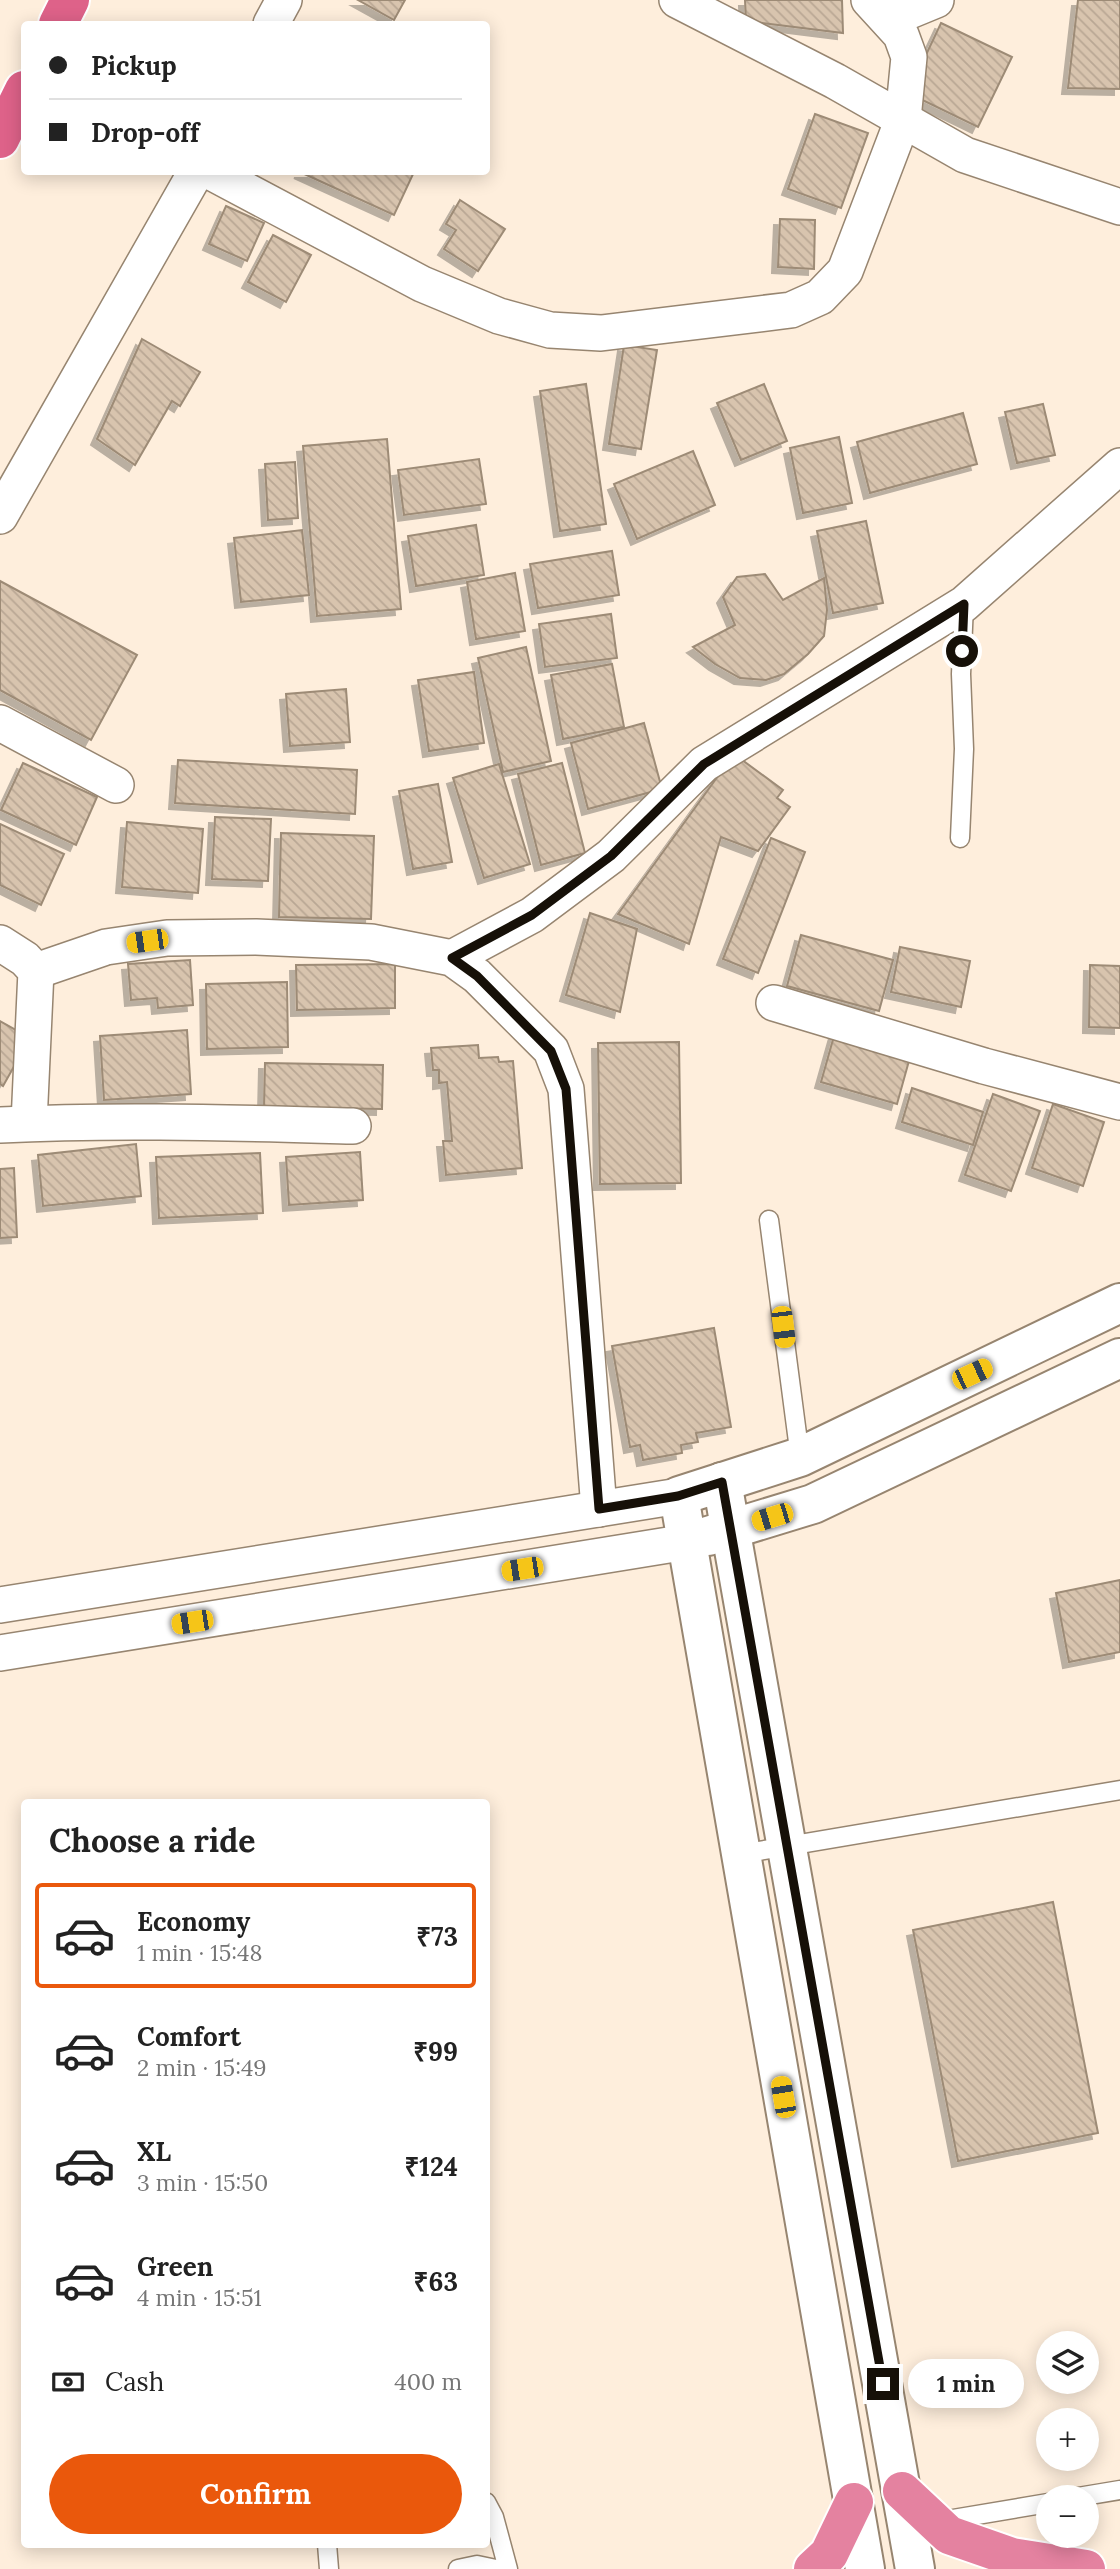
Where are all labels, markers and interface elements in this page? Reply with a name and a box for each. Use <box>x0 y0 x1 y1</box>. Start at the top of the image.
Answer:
text: Pickup <box>91 49 177 82</box>
text: Drop-off <box>91 116 199 149</box>
route start <box>946 635 978 667</box>
car <box>125 928 170 954</box>
car <box>771 1305 796 1349</box>
car <box>949 1356 996 1392</box>
car <box>749 1501 796 1533</box>
car <box>500 1555 545 1583</box>
car <box>170 1608 215 1636</box>
text: Choose a ride <box>49 1820 256 1861</box>
icon: car <box>53 1904 116 1967</box>
text: Economy <box>137 1905 250 1938</box>
text: ₹73 <box>416 1920 458 1953</box>
text: 1 min · 15:48 <box>137 1938 262 1967</box>
icon: car <box>53 2019 116 2082</box>
text: Comfort <box>137 2020 241 2053</box>
text: ₹99 <box>413 2035 458 2068</box>
text: 2 min · 15:49 <box>137 2053 267 2082</box>
car <box>770 2074 797 2120</box>
icon: car <box>53 2134 116 2197</box>
text: XL <box>137 2135 171 2168</box>
text: ₹124 <box>404 2150 458 2183</box>
text: 3 min · 15:50 <box>137 2168 268 2197</box>
icon: car <box>53 2249 116 2312</box>
text: Green <box>137 2250 213 2283</box>
text: ₹63 <box>414 2265 458 2298</box>
text: 4 min · 15:51 <box>137 2283 262 2312</box>
map controls <box>1036 2331 1099 2548</box>
button: layers <box>1036 2331 1099 2394</box>
callout: 1 min <box>908 2360 1023 2408</box>
icon: cash <box>49 2363 87 2401</box>
text: Cash <box>105 2365 164 2398</box>
text: 400 m <box>394 2367 462 2396</box>
route end <box>867 2368 899 2400</box>
text: 1 min <box>937 2369 995 2398</box>
button: + <box>1036 2408 1099 2471</box>
button: Confirm <box>49 2454 462 2534</box>
button: − <box>1036 2485 1099 2548</box>

